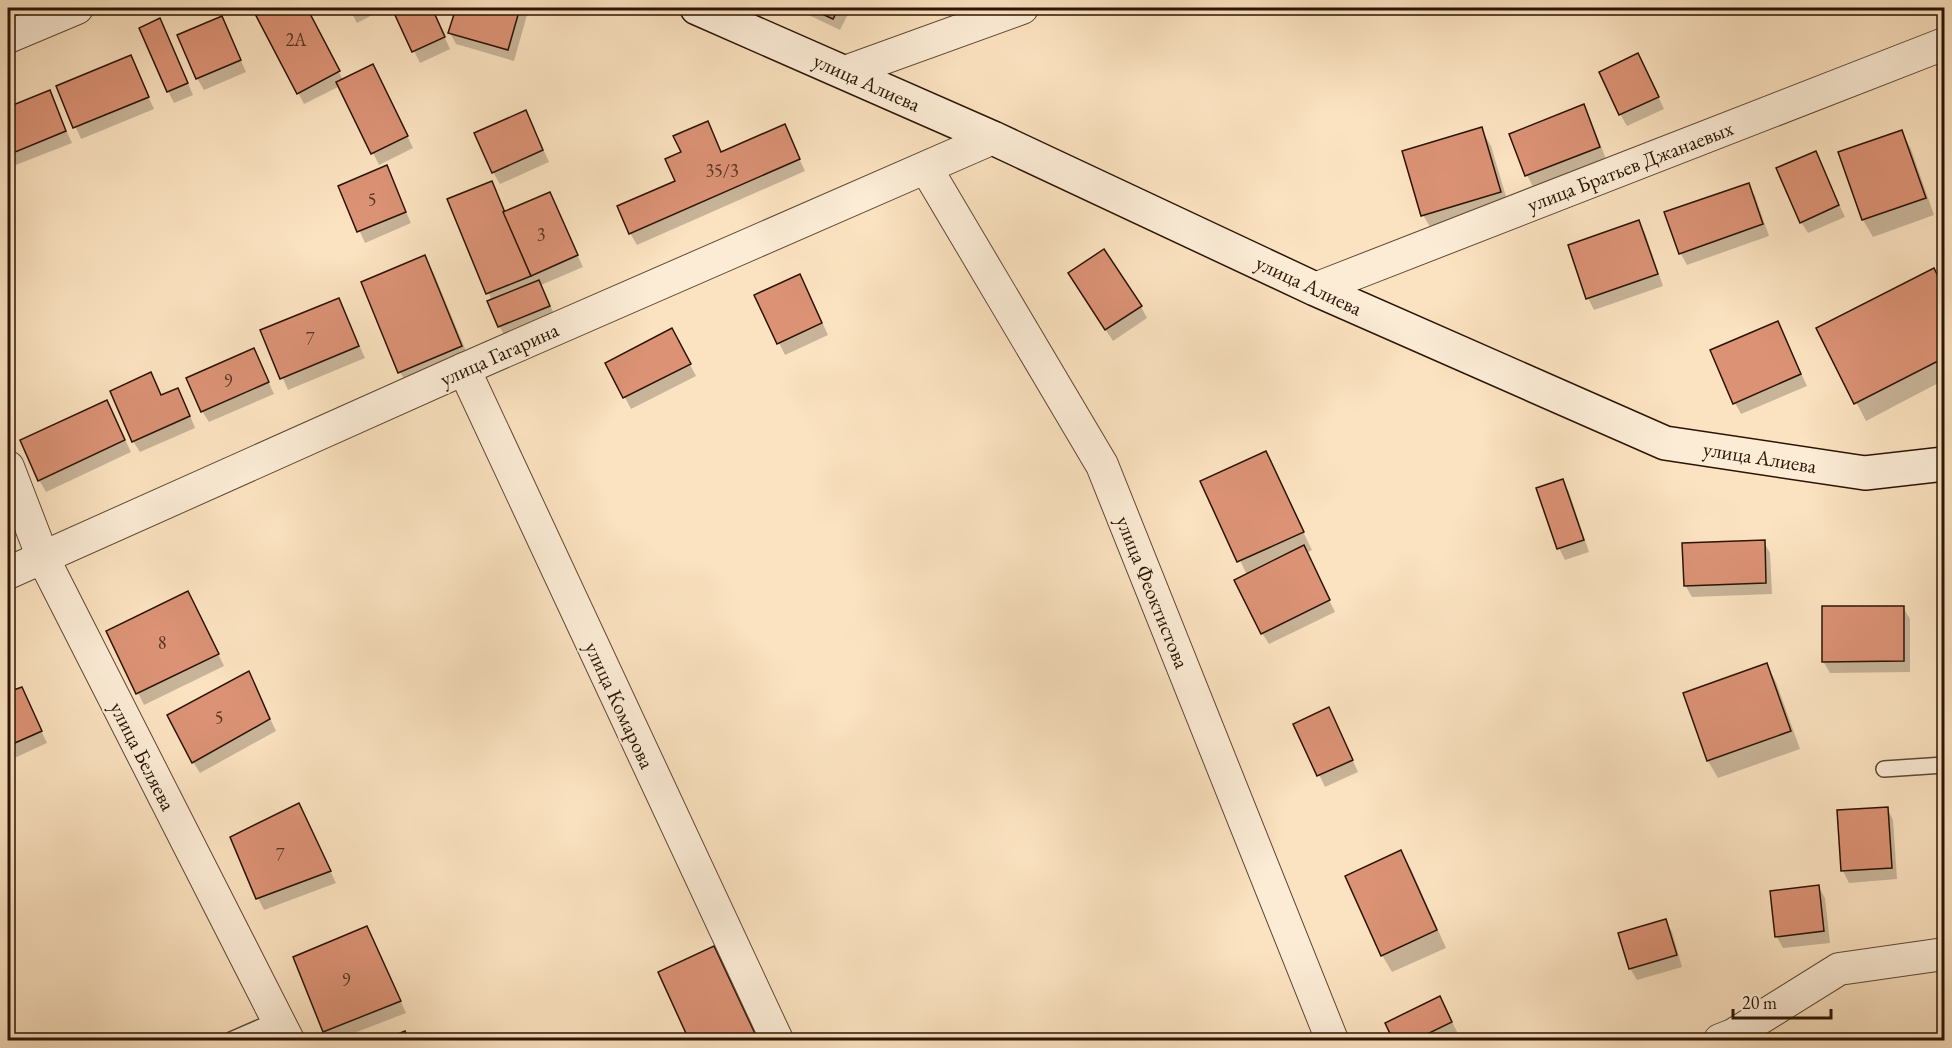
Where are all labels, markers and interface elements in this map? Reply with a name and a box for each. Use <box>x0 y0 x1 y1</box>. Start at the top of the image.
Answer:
house number: 2А <box>285 28 307 51</box>
street label: улица Алиева <box>809 46 925 118</box>
street label: улица Братьев Джанаевых <box>1523 114 1737 218</box>
house number: 35/3 <box>705 159 739 182</box>
house number: 5 <box>368 188 376 211</box>
house number: 3 <box>537 223 545 246</box>
street label: улица Алиева <box>1251 249 1367 322</box>
street label: улица Гагарина <box>435 316 563 392</box>
house number: 7 <box>306 327 315 350</box>
house number: 9 <box>224 369 233 392</box>
street label: улица Алиева <box>1701 435 1819 479</box>
street label: улица Феоктистова <box>1110 512 1196 673</box>
house number: 8 <box>158 631 166 654</box>
street label: улица Комарова <box>579 637 661 773</box>
street label: улица Беляева <box>104 697 182 816</box>
house number: 5 <box>215 706 223 729</box>
house number: 7 <box>276 843 285 866</box>
house number: 9 <box>342 968 351 991</box>
scale bar <box>1733 982 1830 1020</box>
text: 20 m <box>1742 991 1777 1014</box>

